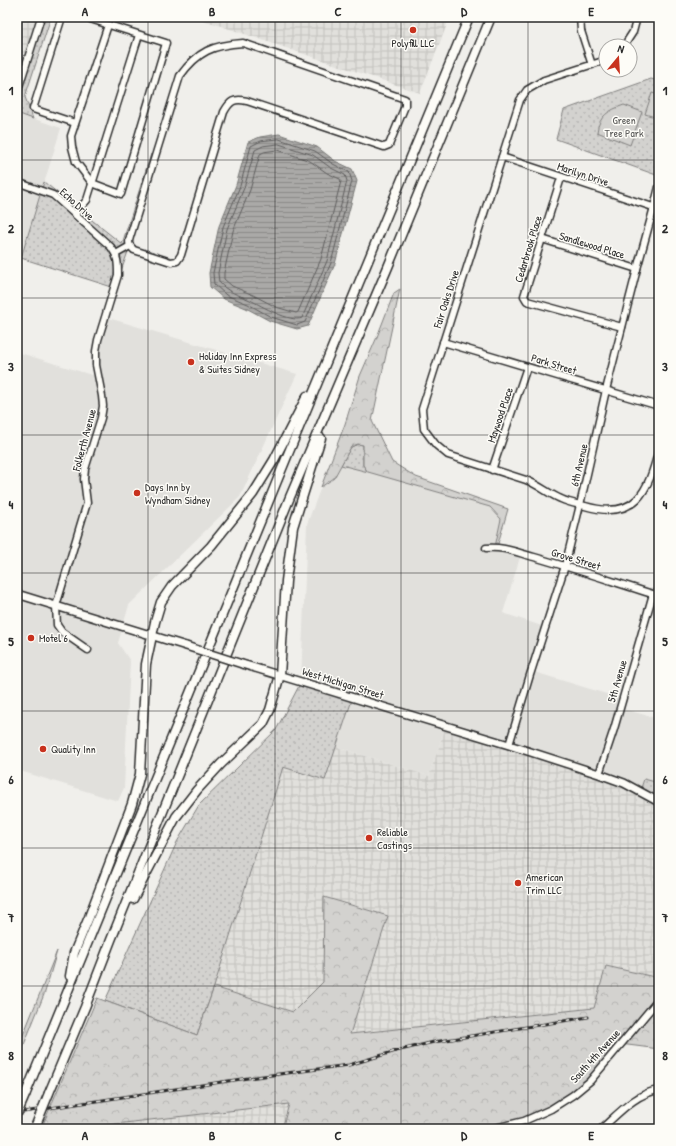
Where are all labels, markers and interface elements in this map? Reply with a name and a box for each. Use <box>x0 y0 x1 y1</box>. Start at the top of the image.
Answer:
text: A <box>82 2 89 20</box>
text: B <box>209 2 216 20</box>
text: C <box>334 2 342 20</box>
text: D <box>461 2 468 20</box>
text: E <box>588 2 594 20</box>
marker: Polyfill LLC <box>408 25 418 35</box>
place label: Polyfill LLC <box>391 36 435 50</box>
north arrow <box>598 38 638 78</box>
text: N <box>616 41 626 56</box>
text: 1 <box>9 81 14 99</box>
text: 1 <box>663 81 668 99</box>
park label: Green Tree Park <box>604 113 644 140</box>
street label: Marilyn Drive <box>555 159 611 189</box>
street label: Echo Drive <box>57 185 98 223</box>
street label: Cedarbrook Place <box>511 213 545 284</box>
text: 2 <box>8 219 15 237</box>
text: 2 <box>662 219 669 237</box>
street label: Sandlewood Place <box>557 228 627 262</box>
street label: Fair Oaks Drive <box>430 268 462 331</box>
place label: Holiday Inn Express & Suites Sidney <box>199 349 276 376</box>
street label: Park Street <box>530 351 579 378</box>
text: 3 <box>8 357 14 375</box>
marker: Holiday Inn Express & Suites Sidney <box>186 357 196 367</box>
text: 3 <box>662 357 668 375</box>
street label: Maywood Place <box>484 385 516 444</box>
street label: Folkerth Avenue <box>69 407 99 473</box>
street label: 6th Avenue <box>567 442 591 488</box>
place label: Days Inn by Wyndham Sidney <box>145 480 211 507</box>
marker: Days Inn by Wyndham Sidney <box>132 488 142 498</box>
text: 4 <box>9 495 14 513</box>
text: 4 <box>663 495 668 513</box>
street label: Grove Street <box>550 545 603 573</box>
place label: Motel 6 <box>39 631 69 645</box>
text: 5 <box>8 632 14 650</box>
text: 5 <box>662 632 668 650</box>
marker: Motel 6 <box>26 633 36 643</box>
street label: 5th Avenue <box>604 658 630 704</box>
street label: West Michigan Street <box>301 664 386 702</box>
place label: Quality Inn <box>51 742 96 756</box>
marker: Quality Inn <box>38 744 48 754</box>
text: 6 <box>8 770 14 788</box>
text: 6 <box>662 770 668 788</box>
place label: Reliable Castings <box>377 825 412 852</box>
marker: Reliable Castings <box>364 833 374 843</box>
place label: American Trim LLC <box>526 870 564 897</box>
marker: American Trim LLC <box>513 878 523 888</box>
text: 7 <box>7 908 15 926</box>
text: 7 <box>661 908 669 926</box>
street label: South 4th Avenue <box>567 1026 623 1086</box>
text: 8 <box>8 1046 14 1064</box>
text: 8 <box>662 1046 668 1064</box>
text: A <box>82 1126 89 1144</box>
text: B <box>209 1126 216 1144</box>
text: C <box>334 1126 342 1144</box>
text: D <box>461 1126 468 1144</box>
text: E <box>588 1126 594 1144</box>

